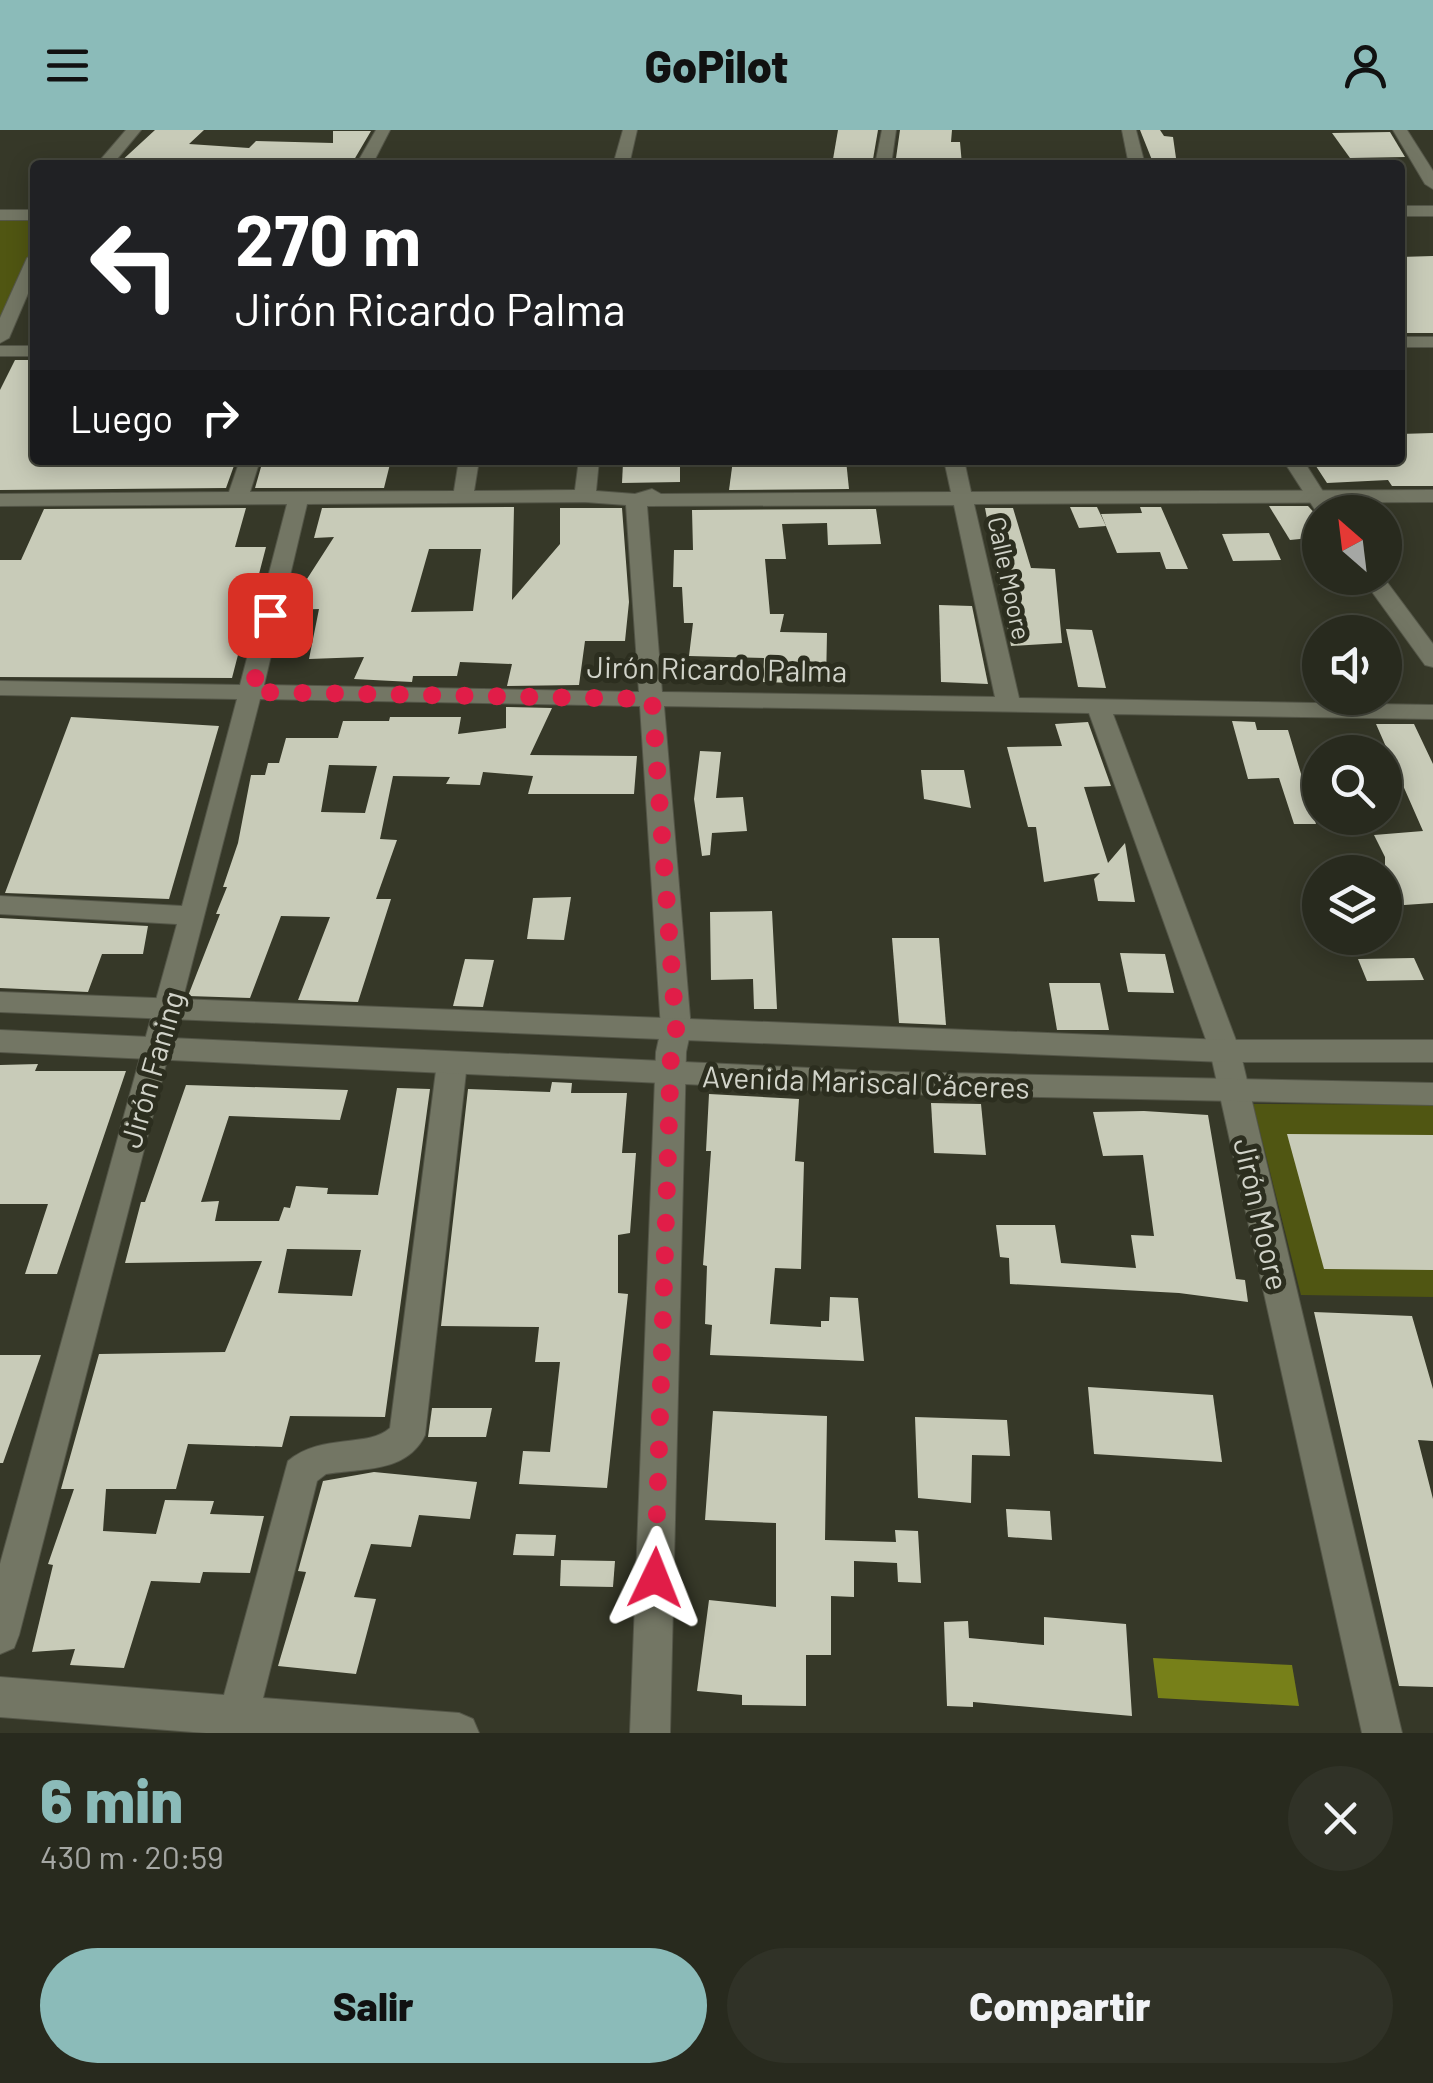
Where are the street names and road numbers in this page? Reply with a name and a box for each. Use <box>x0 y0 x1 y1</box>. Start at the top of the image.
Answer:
street label: Calle Moore <box>982 514 1038 642</box>
street label: Jirón Ricardo Palma <box>586 648 848 688</box>
street label: Jirón Faning <box>111 986 191 1152</box>
street label: Avenida Mariscal Cáceres <box>702 1057 1030 1105</box>
street label: Jirón Moore <box>1227 1134 1297 1294</box>

